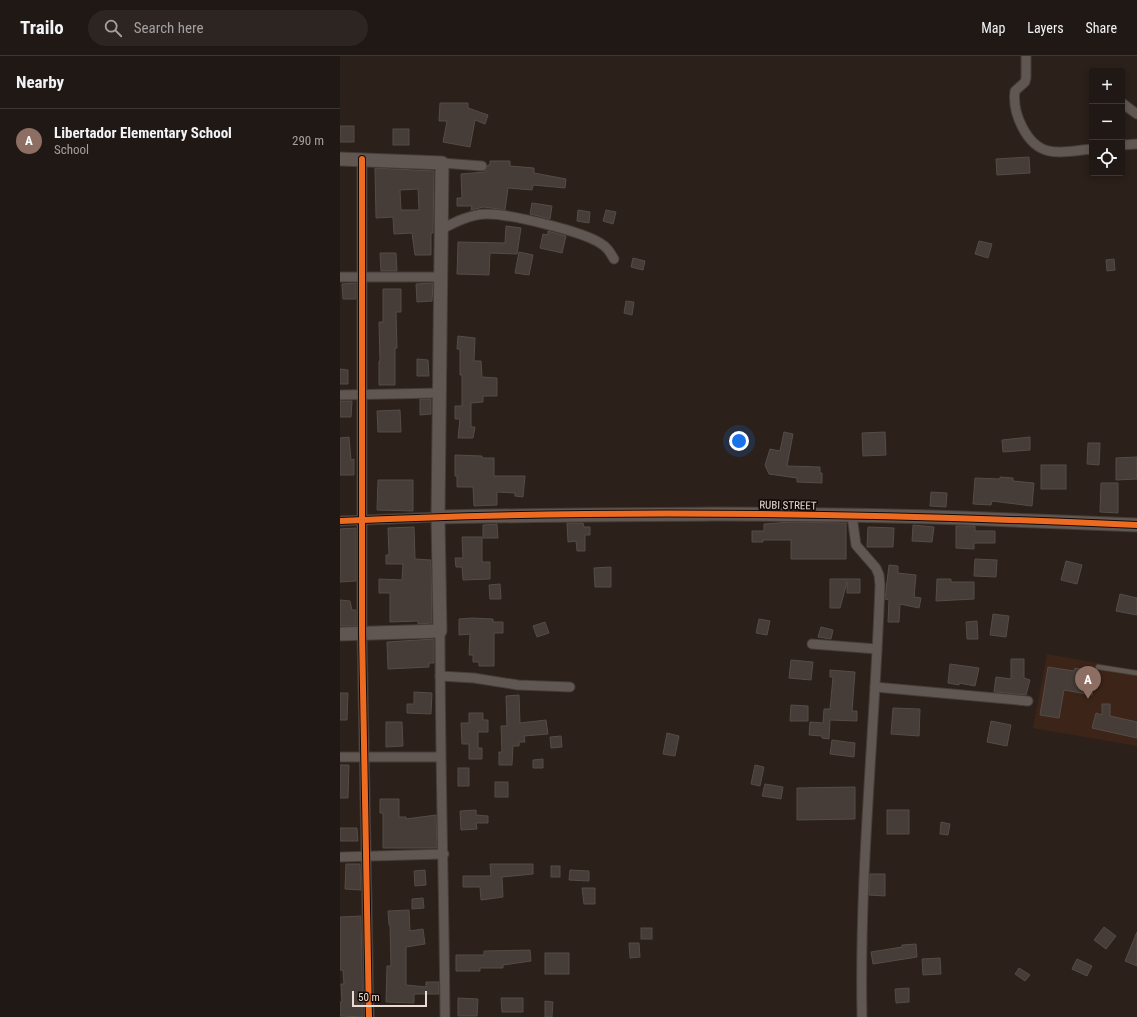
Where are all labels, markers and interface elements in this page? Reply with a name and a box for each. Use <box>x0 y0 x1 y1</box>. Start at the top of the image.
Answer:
search box <box>88 10 368 46</box>
text: Trailo <box>20 16 64 39</box>
icon: search <box>102 17 124 39</box>
text: Search here <box>134 19 203 37</box>
text: Map <box>981 20 1005 36</box>
text: Layers <box>1027 20 1064 36</box>
text: Share <box>1086 20 1117 36</box>
map controls <box>1089 68 1125 176</box>
button: + <box>1089 68 1125 104</box>
text: Nearby <box>16 72 64 92</box>
button: − <box>1089 104 1125 140</box>
text: Libertador Elementary School <box>54 124 232 142</box>
text: A <box>25 133 33 148</box>
text: 290 m <box>292 133 324 148</box>
button: locate <box>1089 140 1125 176</box>
text: School <box>54 142 89 157</box>
your location <box>729 431 749 451</box>
street label: RUBI STREET <box>759 499 817 513</box>
pin: A <box>1075 666 1101 699</box>
scale bar <box>352 989 427 1008</box>
text: 50 m <box>358 991 380 1004</box>

